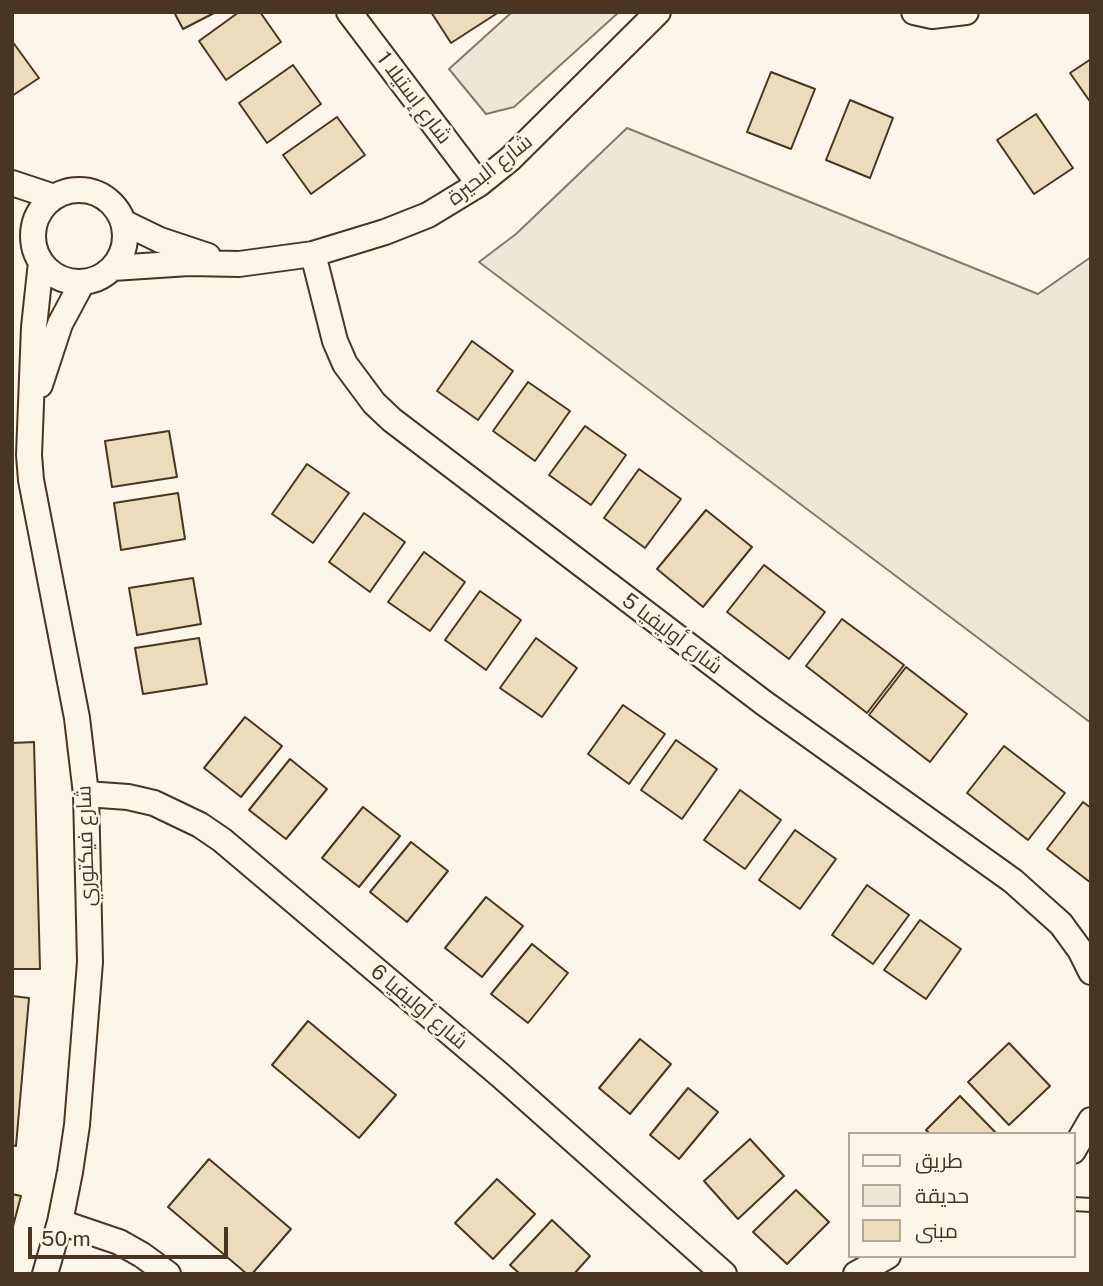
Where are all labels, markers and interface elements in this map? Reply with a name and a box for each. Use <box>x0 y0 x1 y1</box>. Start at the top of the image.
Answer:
street label: شارع إستيلا 1 <box>371 47 457 149</box>
street label: شارع البحيرة <box>443 129 537 211</box>
street label: شارع أوليفيا 5 <box>617 588 727 680</box>
street label: شارع فيكتوري <box>71 785 101 907</box>
street label: شارع أوليفيا 6 <box>365 959 473 1055</box>
legend <box>848 1132 1075 1258</box>
text: طريق <box>915 1148 963 1173</box>
text: حديقة <box>915 1183 969 1208</box>
scale bar <box>32 1212 231 1256</box>
text: مبنى <box>915 1218 958 1243</box>
text: 50 m <box>41 1226 91 1251</box>

